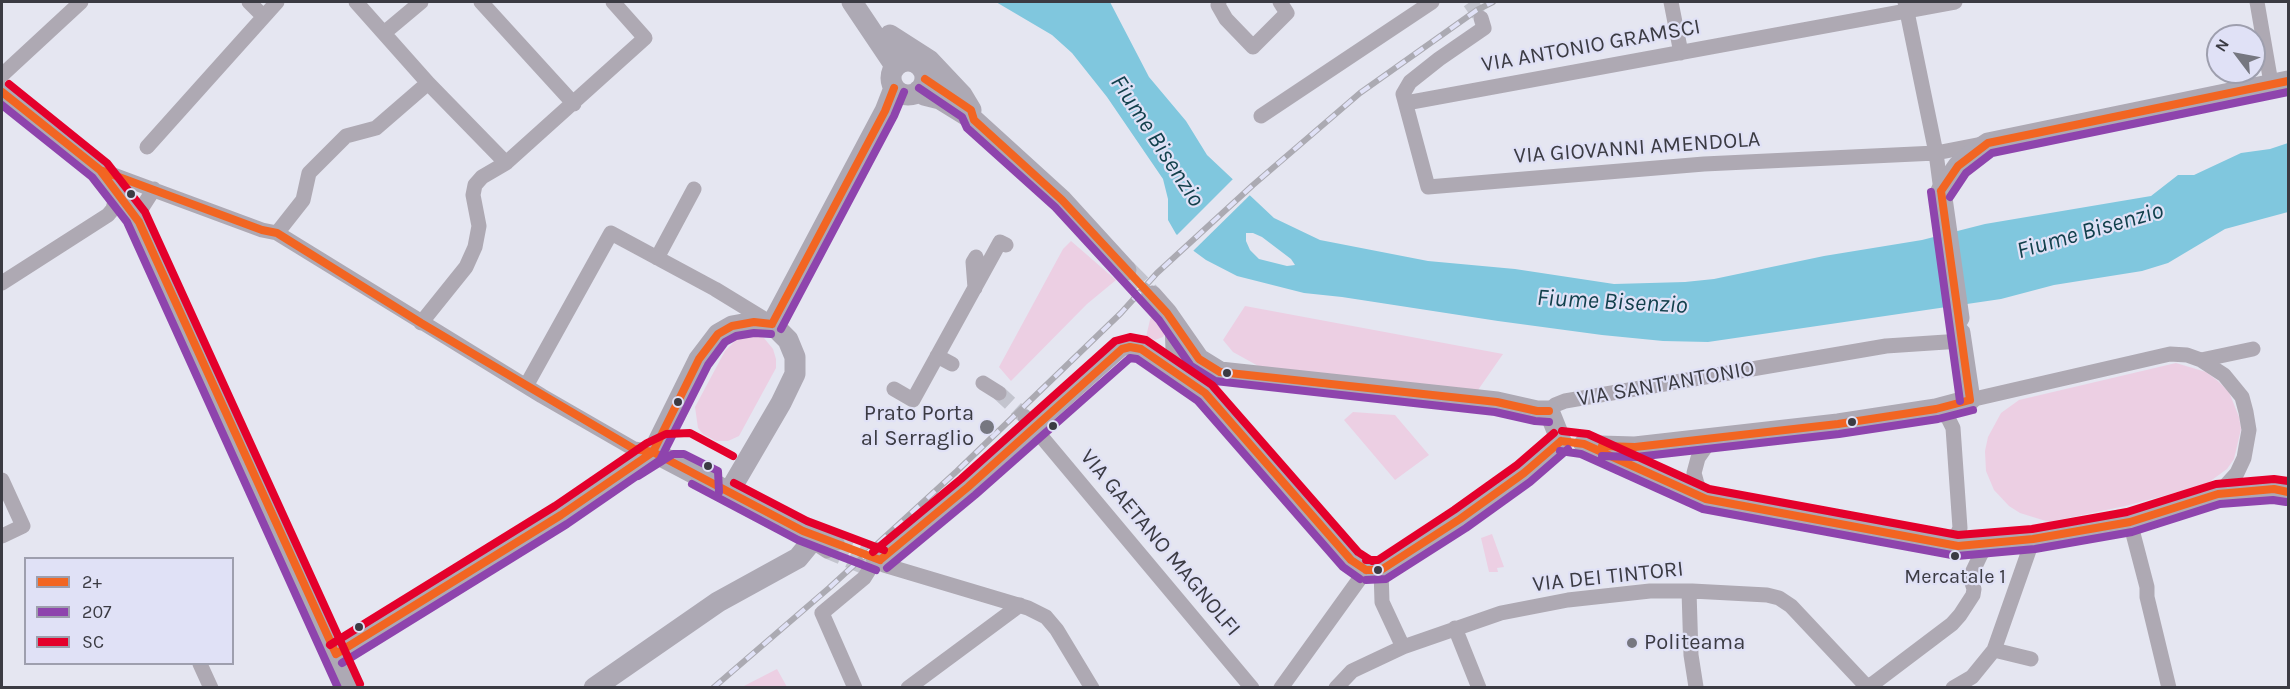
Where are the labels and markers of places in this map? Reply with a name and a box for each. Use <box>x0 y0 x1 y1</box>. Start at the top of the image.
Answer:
unlabelled marker <box>125 188 137 200</box>
unlabelled marker <box>1221 367 1233 379</box>
unlabelled marker <box>672 396 684 408</box>
place label: Prato Porta al Serraglio <box>861 401 974 452</box>
unlabelled marker <box>1846 416 1858 428</box>
marker: Prato Porta al Serraglio <box>978 418 996 436</box>
unlabelled marker <box>1047 420 1059 432</box>
unlabelled marker <box>702 460 714 472</box>
marker: Mercatale 1 <box>1949 550 1961 562</box>
unlabelled marker <box>1372 564 1384 576</box>
place label: Mercatale 1 <box>1904 565 2006 589</box>
unlabelled marker <box>353 621 365 633</box>
place label: Politeama <box>1644 630 1745 656</box>
marker: Politeama <box>1625 636 1639 650</box>

